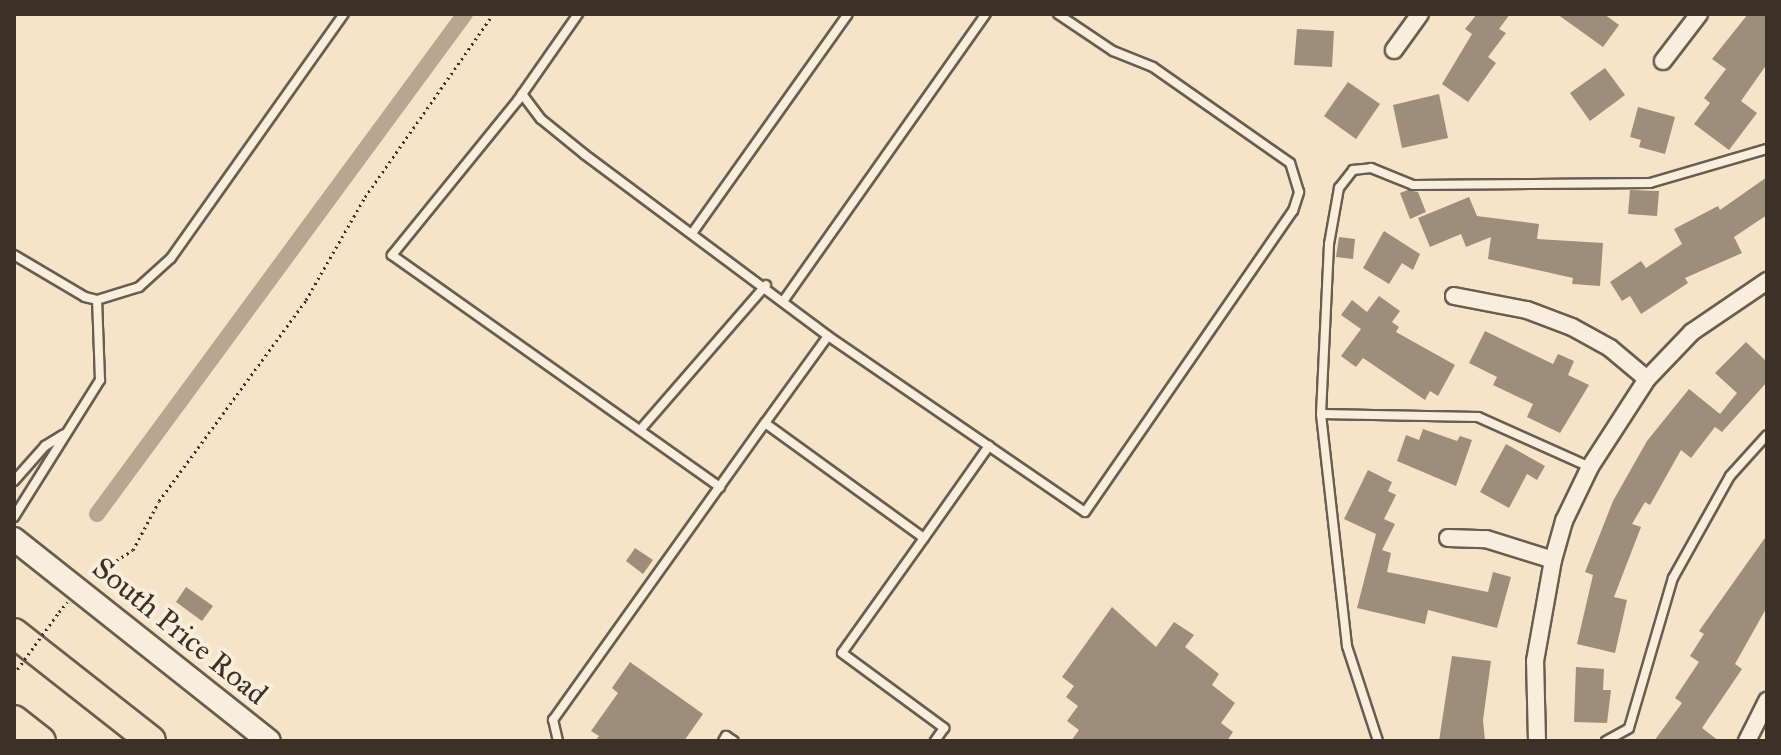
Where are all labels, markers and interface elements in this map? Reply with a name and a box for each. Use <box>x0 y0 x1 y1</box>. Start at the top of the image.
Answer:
street label: South Price Road <box>85 550 275 712</box>

